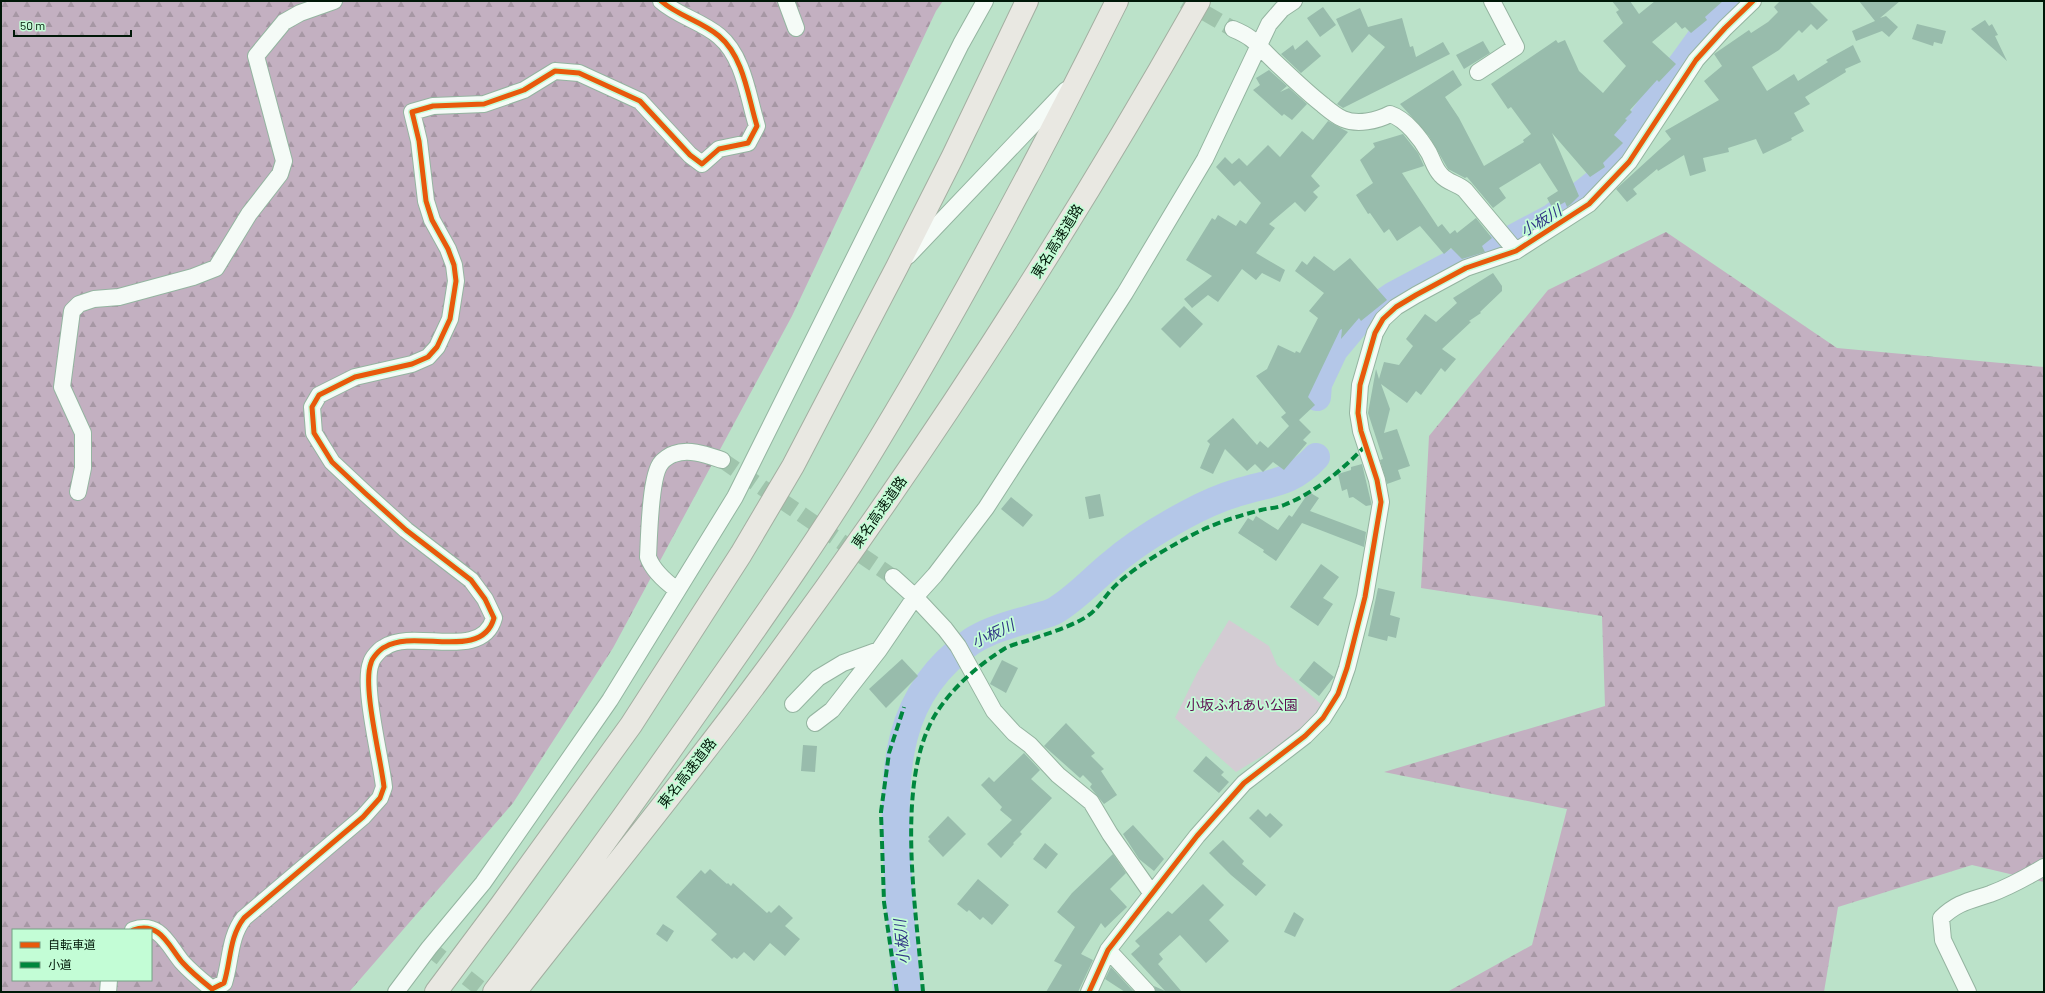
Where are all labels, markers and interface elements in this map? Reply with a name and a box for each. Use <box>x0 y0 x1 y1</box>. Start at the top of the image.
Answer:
scale bar <box>14 12 131 38</box>
text: 50 m <box>20 18 45 32</box>
water label: 小板川 <box>1517 200 1566 239</box>
street label: 東名高速道路 <box>1027 201 1086 281</box>
street label: 東名高速道路 <box>848 472 910 551</box>
water label: 小板川 <box>968 615 1019 651</box>
park label: 小坂ふれあい公園 <box>1186 696 1298 713</box>
street label: 東名高速道路 <box>654 734 719 811</box>
water label: 小板川 <box>890 917 912 965</box>
legend <box>12 929 152 981</box>
text: 自転車道 <box>48 937 96 951</box>
text: 小道 <box>48 957 72 971</box>

